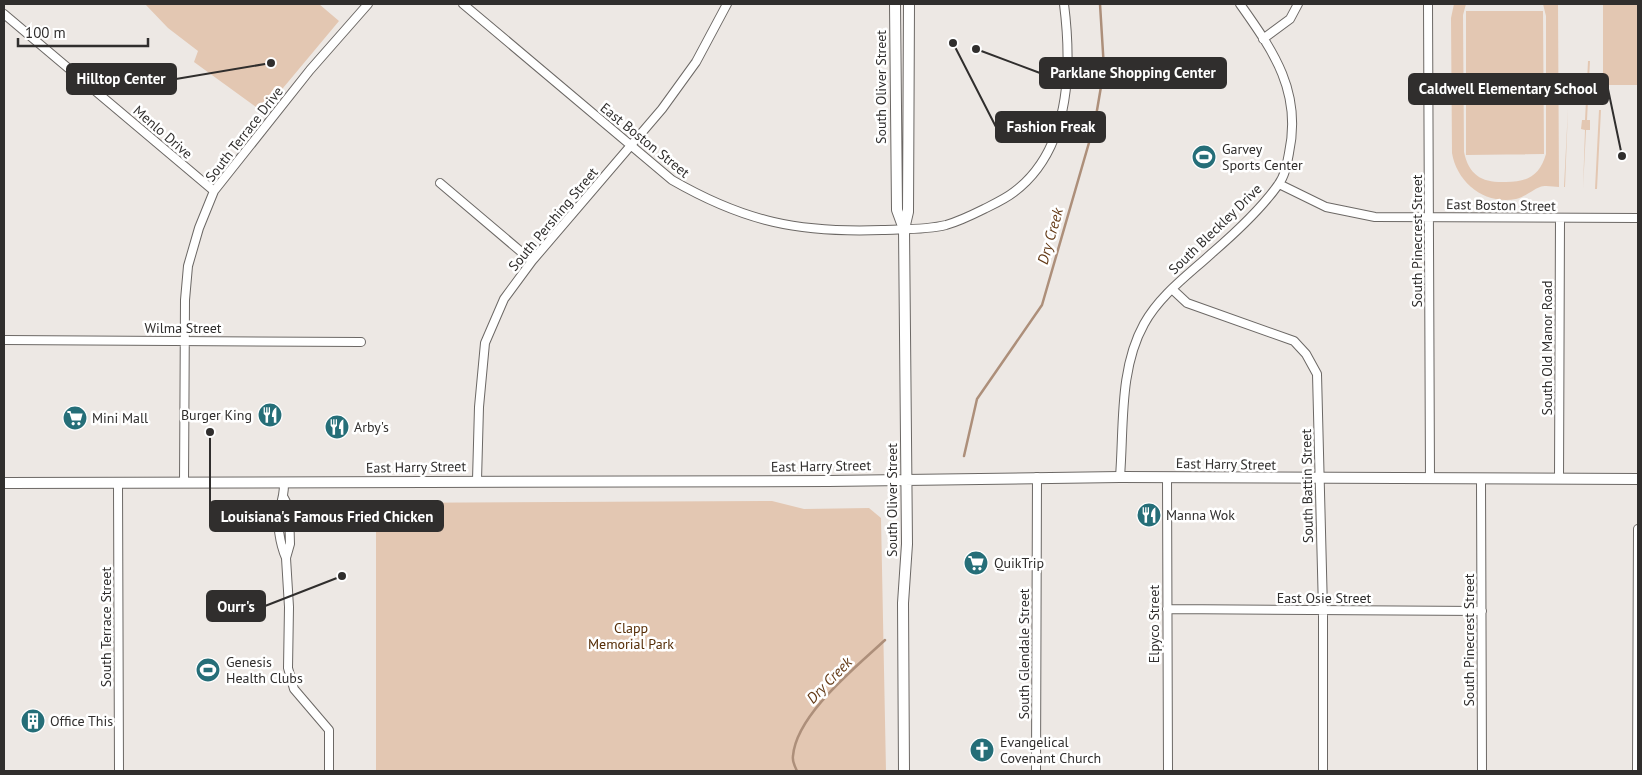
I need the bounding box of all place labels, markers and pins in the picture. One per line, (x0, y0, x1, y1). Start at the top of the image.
callout: Parklane Shopping Center (1040, 58, 1226, 88)
callout: Hilltop Center (67, 64, 176, 94)
callout: Caldwell Elementary School (1409, 74, 1608, 104)
callout: Fashion Freak (996, 112, 1105, 142)
place label: Garvey Sports Center (1222, 140, 1303, 174)
sports icon: Garvey Sports Center (1191, 144, 1217, 170)
restaurant icon: Burger King (257, 402, 283, 428)
supermarket icon: Mini Mall (62, 405, 88, 431)
place label: Burger King (181, 406, 252, 424)
place label: Mini Mall (92, 409, 148, 427)
restaurant icon: Arby's (324, 414, 350, 440)
place label: Arby's (354, 418, 389, 436)
callout: Louisiana's Famous Fried Chicken (210, 501, 443, 531)
restaurant icon: Manna Wok (1136, 502, 1162, 528)
place label: Manna Wok (1166, 506, 1235, 524)
supermarket icon: QuikTrip (963, 550, 989, 576)
place label: QuikTrip (994, 554, 1044, 572)
callout: Ourr's (207, 591, 265, 621)
place label: Genesis Health Clubs (226, 653, 303, 687)
sports icon: Genesis Health Clubs (195, 657, 221, 683)
building icon: Office This (20, 708, 46, 734)
place label: Office This (50, 712, 113, 730)
place label: Evangelical Covenant Church (1000, 733, 1101, 767)
church icon: Evangelical Covenant Church (969, 737, 995, 763)

